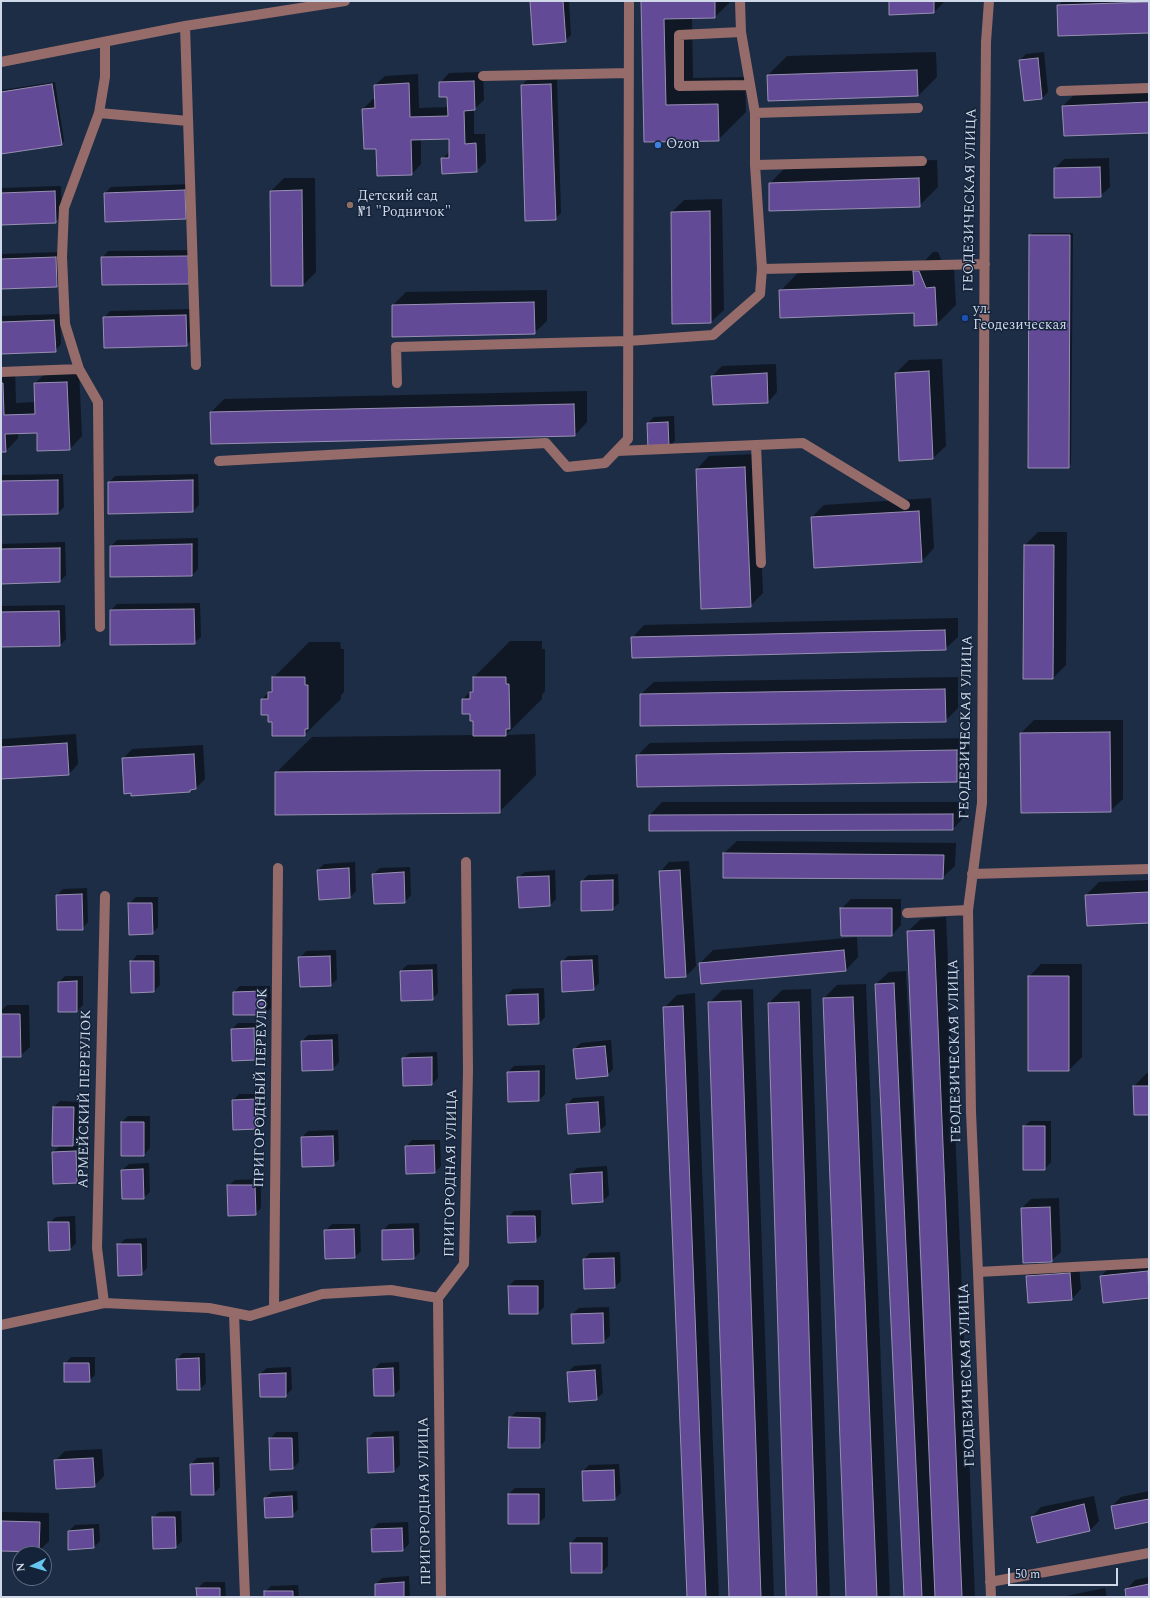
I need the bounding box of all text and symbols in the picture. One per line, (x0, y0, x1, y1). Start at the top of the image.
street label: ГЕОДЕЗИЧЕСКАЯ УЛИЦА (961, 108, 981, 292)
place label: Ozon (666, 137, 700, 153)
marker: Ozon (653, 140, 663, 150)
place label: Детский сад №1 "Родничок" (358, 189, 451, 222)
marker: Детский сад №1 "Родничок" (345, 200, 355, 210)
place label: ул. Геодезическая (973, 302, 1067, 334)
marker: ул. Геодезическая (960, 313, 970, 323)
street label: ГЕОДЕЗИЧЕСКАЯ УЛИЦА (957, 635, 977, 819)
street label: ГЕОДЕЗИЧЕСКАЯ УЛИЦА (946, 959, 966, 1143)
street label: ПРИГОРОДНЫЙ ПЕРЕУЛОК (252, 988, 272, 1188)
street label: АРМЕЙСКИЙ ПЕРЕУЛОК (76, 1009, 96, 1189)
street label: ПРИГОРОДНАЯ УЛИЦА (442, 1089, 462, 1257)
street label: ГЕОДЕЗИЧЕСКАЯ УЛИЦА (956, 1283, 980, 1467)
street label: ПРИГОРОДНАЯ УЛИЦА (416, 1417, 436, 1585)
north arrow (12, 1546, 52, 1586)
scale bar (1010, 1560, 1120, 1586)
text: N (12, 1562, 29, 1572)
text: 50 m (1015, 1565, 1040, 1584)

